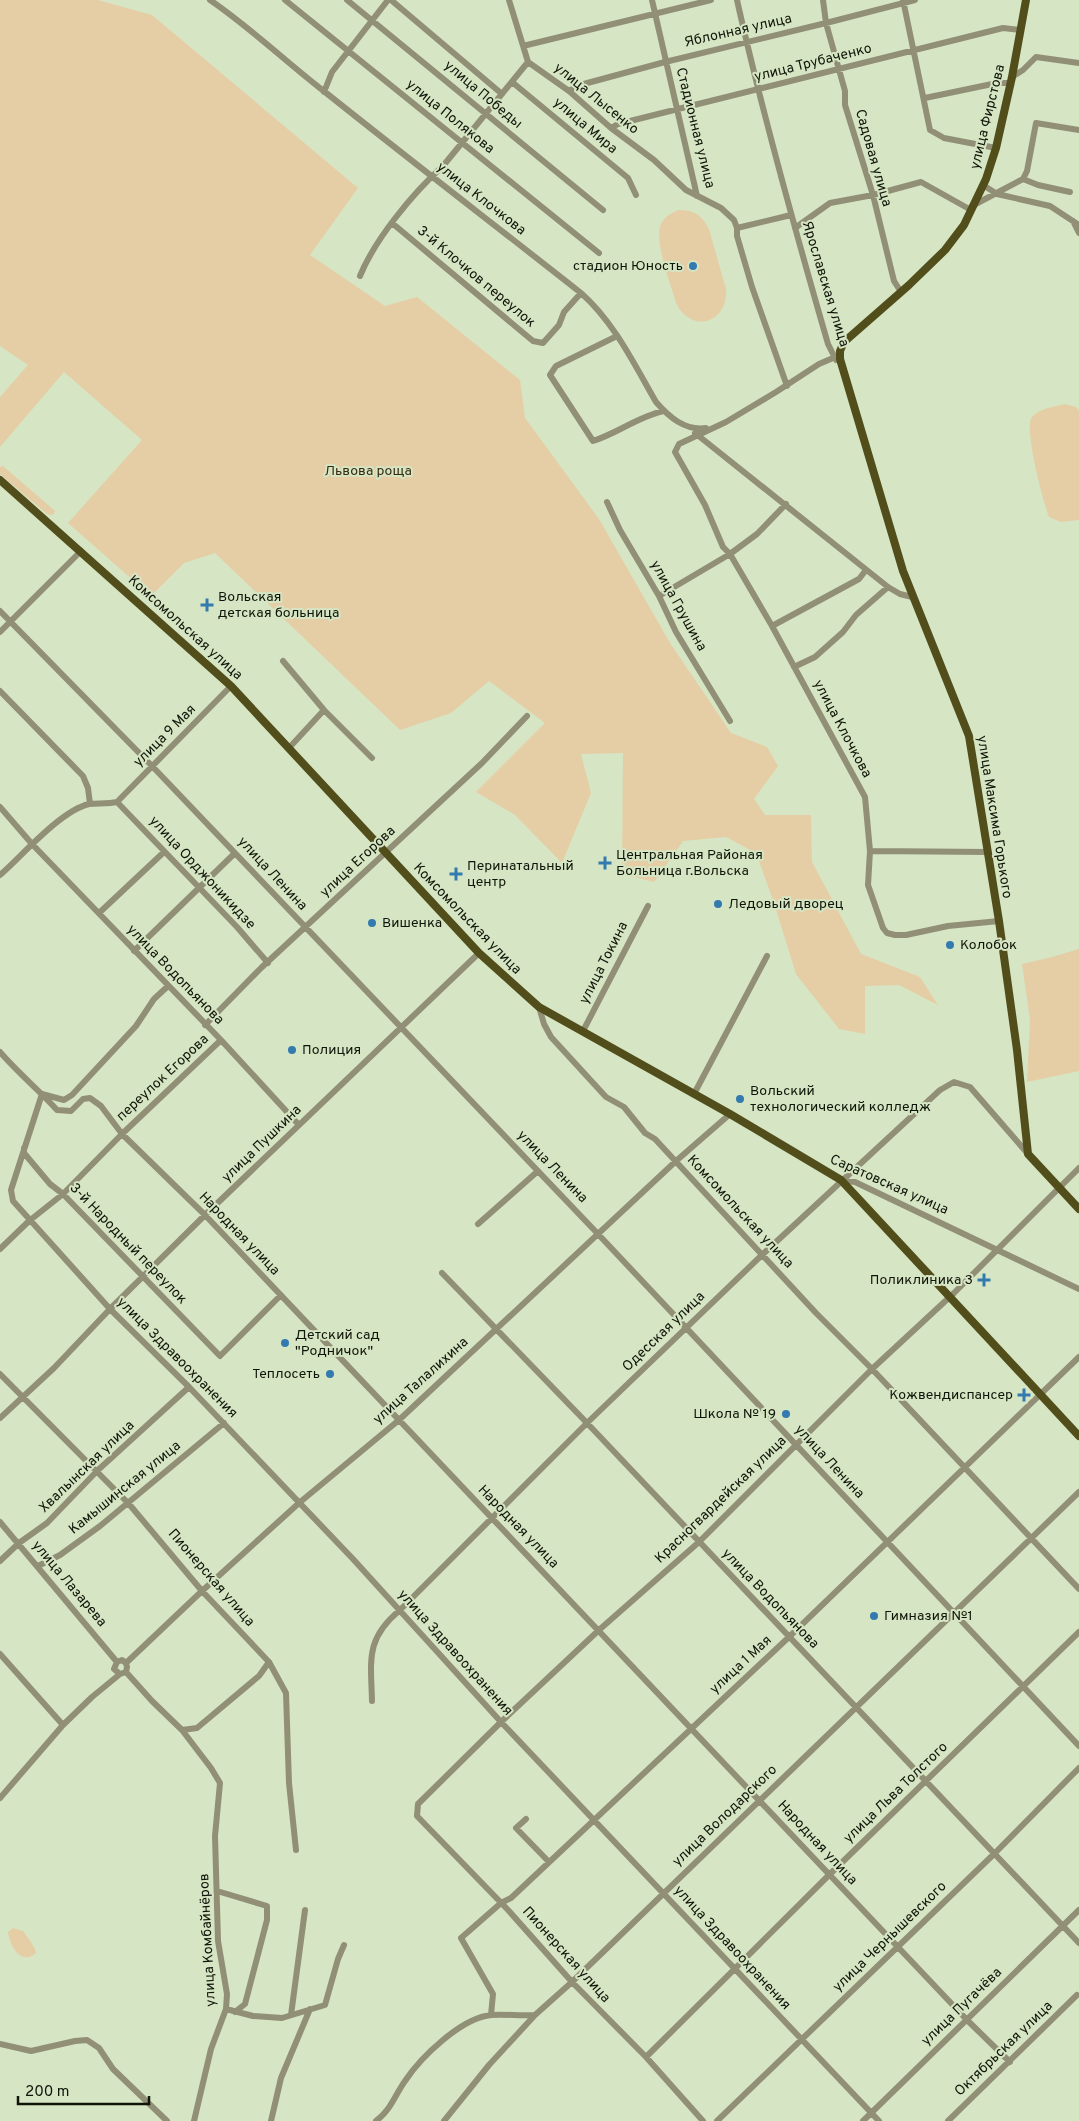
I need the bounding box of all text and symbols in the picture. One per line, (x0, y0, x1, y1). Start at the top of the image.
street label: Яблонная улица (683, 10, 793, 52)
street label: улица Трубаченко (752, 40, 874, 86)
street label: улица Победы (440, 57, 526, 133)
street label: улица Лысенко (550, 60, 642, 138)
street label: улица Фирстова (967, 63, 1009, 171)
street label: Стадионная улица (672, 66, 718, 190)
street label: улица Полякова (402, 76, 498, 158)
street label: улица Мира (549, 94, 621, 158)
street label: Садовая улица (851, 107, 895, 209)
street label: улица Клочкова (433, 159, 529, 239)
street label: Ярославская улица (798, 219, 852, 349)
street label: 3-й Клочков переулок (413, 222, 539, 332)
place label: стадион Юность (573, 258, 683, 275)
marker: стадион Юность (687, 260, 699, 272)
park label: Львова роща (324, 463, 412, 480)
street label: улица Грушина (646, 558, 710, 654)
street label: Комсомольская улица (124, 572, 246, 684)
place label: Вольская детская больница (218, 589, 339, 622)
marker: Вольская детская больница (200, 598, 214, 612)
street label: улица Клочкова (809, 677, 875, 781)
street label: улица 9 Мая (130, 701, 200, 771)
street label: улица Максима Горького (973, 734, 1015, 900)
street label: улица Орджоникидзе (145, 813, 259, 933)
street label: улица Егорова (317, 823, 399, 901)
street label: улица Ленина (234, 834, 310, 914)
place label: Центральная Районая Больница г.Вольска (616, 847, 763, 880)
marker: Центральная Районая Больница г.Вольска (598, 856, 612, 870)
place label: Перинатальный центр (467, 858, 574, 891)
street label: Комсомольская улица (409, 860, 525, 978)
marker: Перинатальный центр (449, 867, 463, 881)
place label: Ледовый дворец (728, 896, 844, 913)
marker: Ледовый дворец (712, 898, 724, 910)
place label: Вишенка (382, 915, 442, 932)
marker: Вишенка (366, 917, 378, 929)
street label: улица Токина (576, 919, 632, 1007)
street label: улица Водопьянова (123, 921, 227, 1029)
place label: Колобок (960, 937, 1017, 954)
marker: Колобок (944, 939, 956, 951)
street label: переулок Егорова (113, 1031, 213, 1125)
place label: Полиция (302, 1042, 361, 1059)
marker: Полиция (286, 1044, 298, 1056)
place label: Вольский технологический колледж (750, 1083, 931, 1116)
marker: Вольский технологический колледж (734, 1093, 746, 1105)
street label: улица Пушкина (219, 1102, 305, 1186)
street label: улица Ленина (513, 1127, 591, 1207)
street label: Саратовская улица (827, 1151, 951, 1219)
street label: Комсомольская улица (683, 1152, 797, 1272)
street label: 3-й Народный переулок (66, 1180, 190, 1308)
street label: Народная улица (195, 1189, 283, 1279)
place label: Поликлиника 3 (870, 1272, 973, 1289)
marker: Поликлиника 3 (977, 1273, 991, 1287)
street label: Одесская улица (619, 1288, 709, 1376)
street label: улица Здравоохранения (113, 1294, 241, 1422)
place label: Детский сад "Родничок" (295, 1327, 380, 1360)
street label: улица Талалихина (370, 1334, 472, 1428)
marker: Детский сад "Родничок" (279, 1337, 291, 1349)
place label: Теплосеть (252, 1366, 320, 1383)
marker: Теплосеть (324, 1368, 336, 1380)
place label: Кожвендиспансер (889, 1387, 1013, 1404)
marker: Кожвендиспансер (1017, 1388, 1031, 1402)
place label: Школа № 19 (693, 1406, 776, 1423)
marker: Школа № 19 (780, 1408, 792, 1420)
street label: Хвалынская улица (36, 1417, 138, 1517)
street label: улица Ленина (791, 1422, 867, 1502)
street label: Красногвардейская улица (652, 1433, 790, 1567)
street label: Камышинская улица (66, 1438, 184, 1538)
street label: Народная улица (474, 1482, 562, 1572)
street label: Пионерская улица (164, 1526, 258, 1630)
street label: улица Лазарева (28, 1537, 110, 1631)
street label: улица Водопьянова (718, 1545, 822, 1653)
street label: улица Здравоохранения (394, 1586, 516, 1720)
place label: Гимназия №1 (884, 1608, 973, 1625)
marker: Гимназия №1 (868, 1610, 880, 1622)
street label: улица 1 Мая (707, 1632, 775, 1698)
street label: улица Льва Толстого (840, 1739, 952, 1847)
street label: улица Володарского (669, 1762, 781, 1870)
street label: Народная улица (774, 1797, 860, 1889)
street label: улица Комбайнёров (196, 1873, 220, 2007)
street label: улица Чернышевского (830, 1878, 951, 1996)
street label: улица Здравоохранения (670, 1882, 794, 2014)
street label: Пионерская улица (518, 1903, 614, 2007)
street label: улица Пугачёва (918, 1964, 1006, 2050)
street label: Октябрьская улица (951, 1998, 1057, 2100)
scale bar (18, 2074, 149, 2106)
text: 200 m (25, 2083, 70, 2102)

